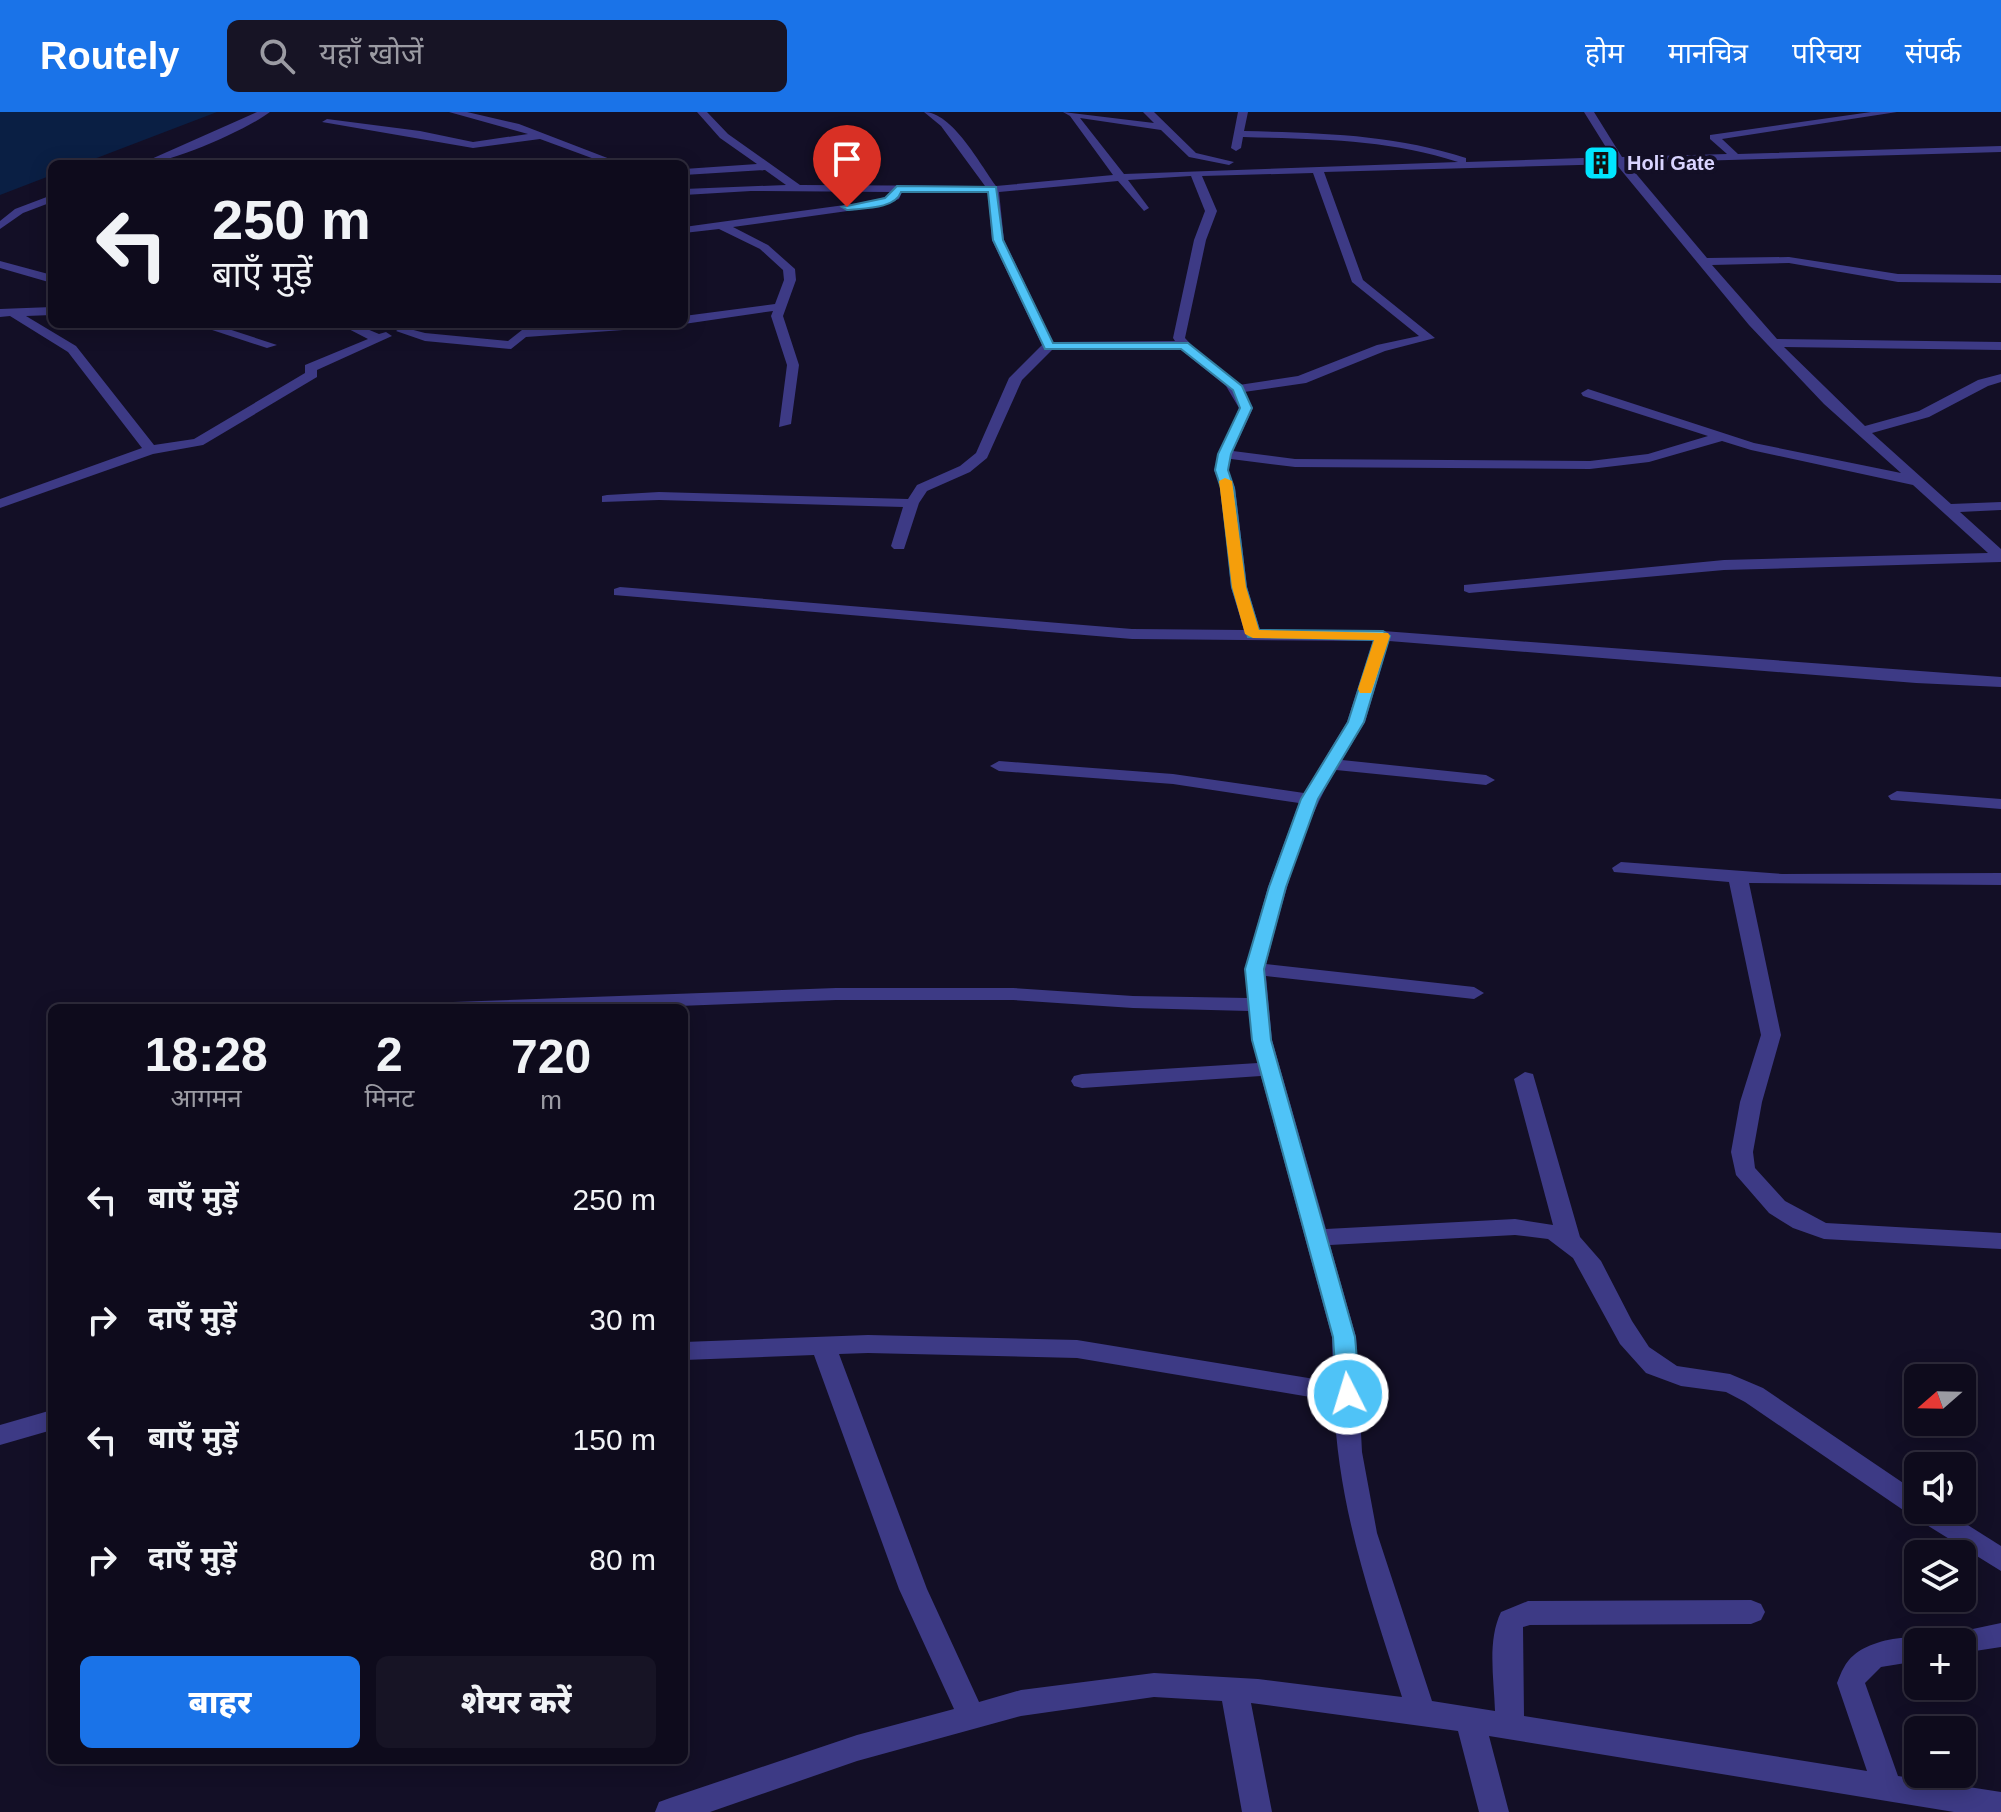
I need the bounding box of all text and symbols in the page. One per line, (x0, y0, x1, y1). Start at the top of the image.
search box (227, 20, 787, 92)
icon: search (255, 34, 299, 78)
text: Routely (40, 35, 179, 77)
text: यहाँ खोजें (319, 37, 423, 70)
text: होम (1585, 38, 1624, 69)
text: मानचित्र (1668, 38, 1748, 69)
text: परिचय (1792, 38, 1861, 69)
text: संपर्क (1905, 38, 1961, 69)
pin (813, 125, 881, 207)
icon: arrive (825, 137, 869, 181)
building icon: Holi Gate (1582, 144, 1620, 182)
place label: Holi Gate (1627, 152, 1715, 174)
text: 250 m (212, 188, 371, 251)
icon: left (80, 192, 184, 296)
text: बाएँ मुड़ें (212, 254, 313, 295)
text: 18:28 (145, 1028, 268, 1081)
text: 2 (376, 1028, 403, 1081)
text: 720 (511, 1030, 591, 1083)
text: आगमन (171, 1083, 242, 1113)
text: मिनट (364, 1083, 414, 1113)
text: m (540, 1085, 562, 1115)
icon: left (80, 1178, 124, 1222)
text: बाएँ मुड़ें (148, 1181, 239, 1214)
text: 250 m (573, 1183, 656, 1216)
icon: right (80, 1298, 124, 1342)
text: दाएँ मुड़ें (148, 1301, 237, 1334)
text: 30 m (589, 1303, 656, 1336)
position arrow (1306, 1352, 1390, 1436)
north arrow (1904, 1364, 1976, 1436)
map controls (1904, 1364, 1976, 1788)
icon: left (80, 1418, 124, 1462)
text: बाएँ मुड़ें (148, 1421, 239, 1454)
text: 150 m (573, 1423, 656, 1456)
button: sound (1904, 1452, 1976, 1524)
icon: right (80, 1538, 124, 1582)
button: layers (1904, 1540, 1976, 1612)
text: दाएँ मुड़ें (148, 1541, 237, 1574)
text: 80 m (589, 1543, 656, 1576)
button: + (1904, 1628, 1976, 1700)
button: बाहर (80, 1656, 360, 1748)
button: शेयर करें (376, 1656, 656, 1748)
button: − (1904, 1716, 1976, 1788)

